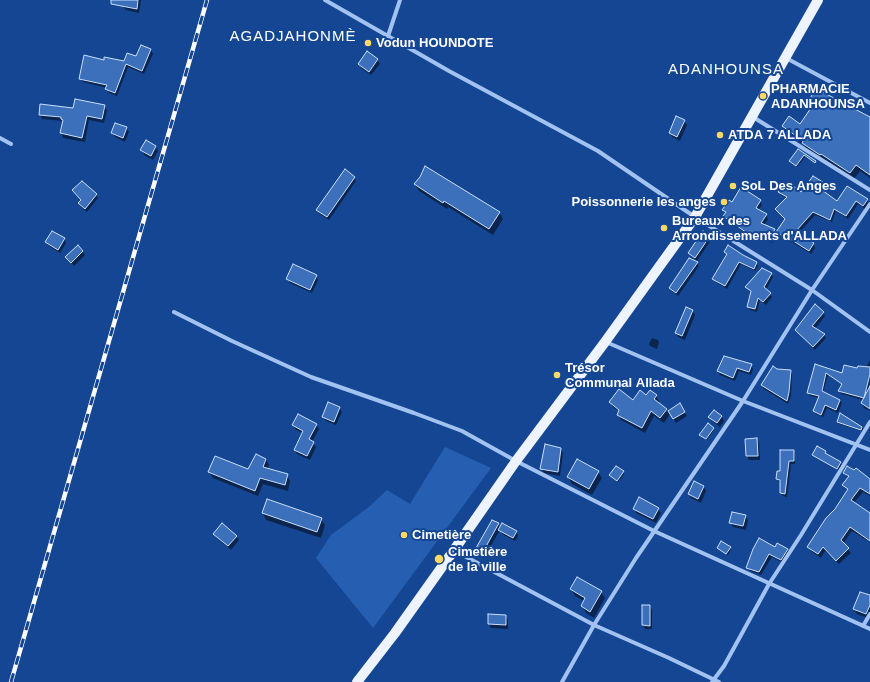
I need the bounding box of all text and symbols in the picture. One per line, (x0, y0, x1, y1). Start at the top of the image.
district label: AGADJAHONMÈ (230, 28, 356, 46)
place label: Vodun HOUNDOTE (376, 35, 493, 51)
marker: Vodun HOUNDOTE (363, 38, 373, 48)
district label: ADANHOUNSA (668, 61, 784, 79)
place label: PHARMACIE ADANHOUNSA (771, 81, 865, 112)
marker: PHARMACIE ADANHOUNSA (758, 91, 768, 101)
place label: ATDA 7 ALLADA (728, 127, 831, 143)
marker: ATDA 7 ALLADA (715, 130, 725, 140)
place label: SoL Des Anges (741, 178, 836, 194)
marker: SoL Des Anges (728, 181, 738, 191)
place label: Poissonnerie les anges (571, 194, 716, 210)
marker: Poissonnerie les anges (719, 197, 729, 207)
place label: Bureaux des Arrondissements d'ALLADA (672, 213, 847, 244)
marker: Bureaux des Arrondissements d'ALLADA (659, 223, 669, 233)
place label: Trésor Communal Allada (565, 360, 675, 391)
marker: Trésor Communal Allada (552, 370, 562, 380)
place label: Cimetière (412, 527, 471, 543)
marker: Cimetière (399, 530, 409, 540)
place label: Cimetière de la ville (448, 544, 507, 575)
marker: Cimetière de la ville (433, 553, 445, 565)

